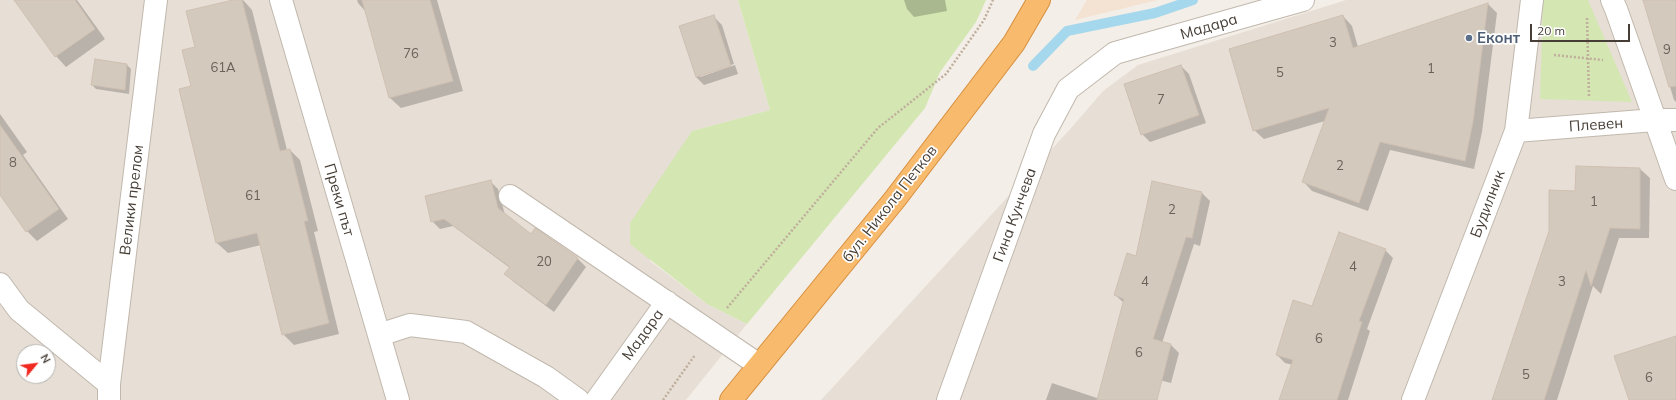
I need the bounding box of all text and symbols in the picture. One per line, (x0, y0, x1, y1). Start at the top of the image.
street label: Мадара (1178, 10, 1240, 44)
scale bar (1532, 16, 1632, 42)
text: 20 m (1537, 23, 1565, 38)
place label: Еконт (1477, 29, 1520, 47)
marker: Еконт (1464, 33, 1474, 43)
house number: 3 (1329, 35, 1337, 51)
house number: 9 (1663, 42, 1671, 58)
house number: 76 (403, 46, 419, 62)
house number: 61А (210, 60, 236, 76)
house number: 1 (1427, 61, 1435, 77)
house number: 5 (1276, 65, 1284, 81)
house number: 7 (1157, 92, 1165, 108)
street label: Плевен (1568, 114, 1624, 136)
street label: бул. Никола Петков (839, 142, 941, 266)
street label: Велики прелом (116, 144, 148, 256)
house number: 8 (9, 155, 17, 171)
house number: 2 (1336, 158, 1344, 174)
street label: Преки път (320, 162, 358, 238)
street label: Гина Кунчева (990, 165, 1040, 265)
street label: Будилник (1467, 168, 1509, 240)
house number: 61 (245, 188, 261, 204)
house number: 1 (1590, 194, 1598, 210)
house number: 2 (1168, 202, 1176, 218)
house number: 20 (536, 254, 552, 270)
house number: 4 (1349, 259, 1357, 275)
house number: 4 (1141, 274, 1149, 290)
house number: 3 (1558, 274, 1566, 290)
street label: Мадара (618, 306, 668, 364)
house number: 6 (1315, 331, 1323, 347)
north arrow (16, 344, 56, 384)
house number: 6 (1135, 345, 1143, 361)
text: N (37, 352, 54, 366)
house number: 5 (1522, 367, 1530, 383)
house number: 6 (1645, 370, 1653, 386)

